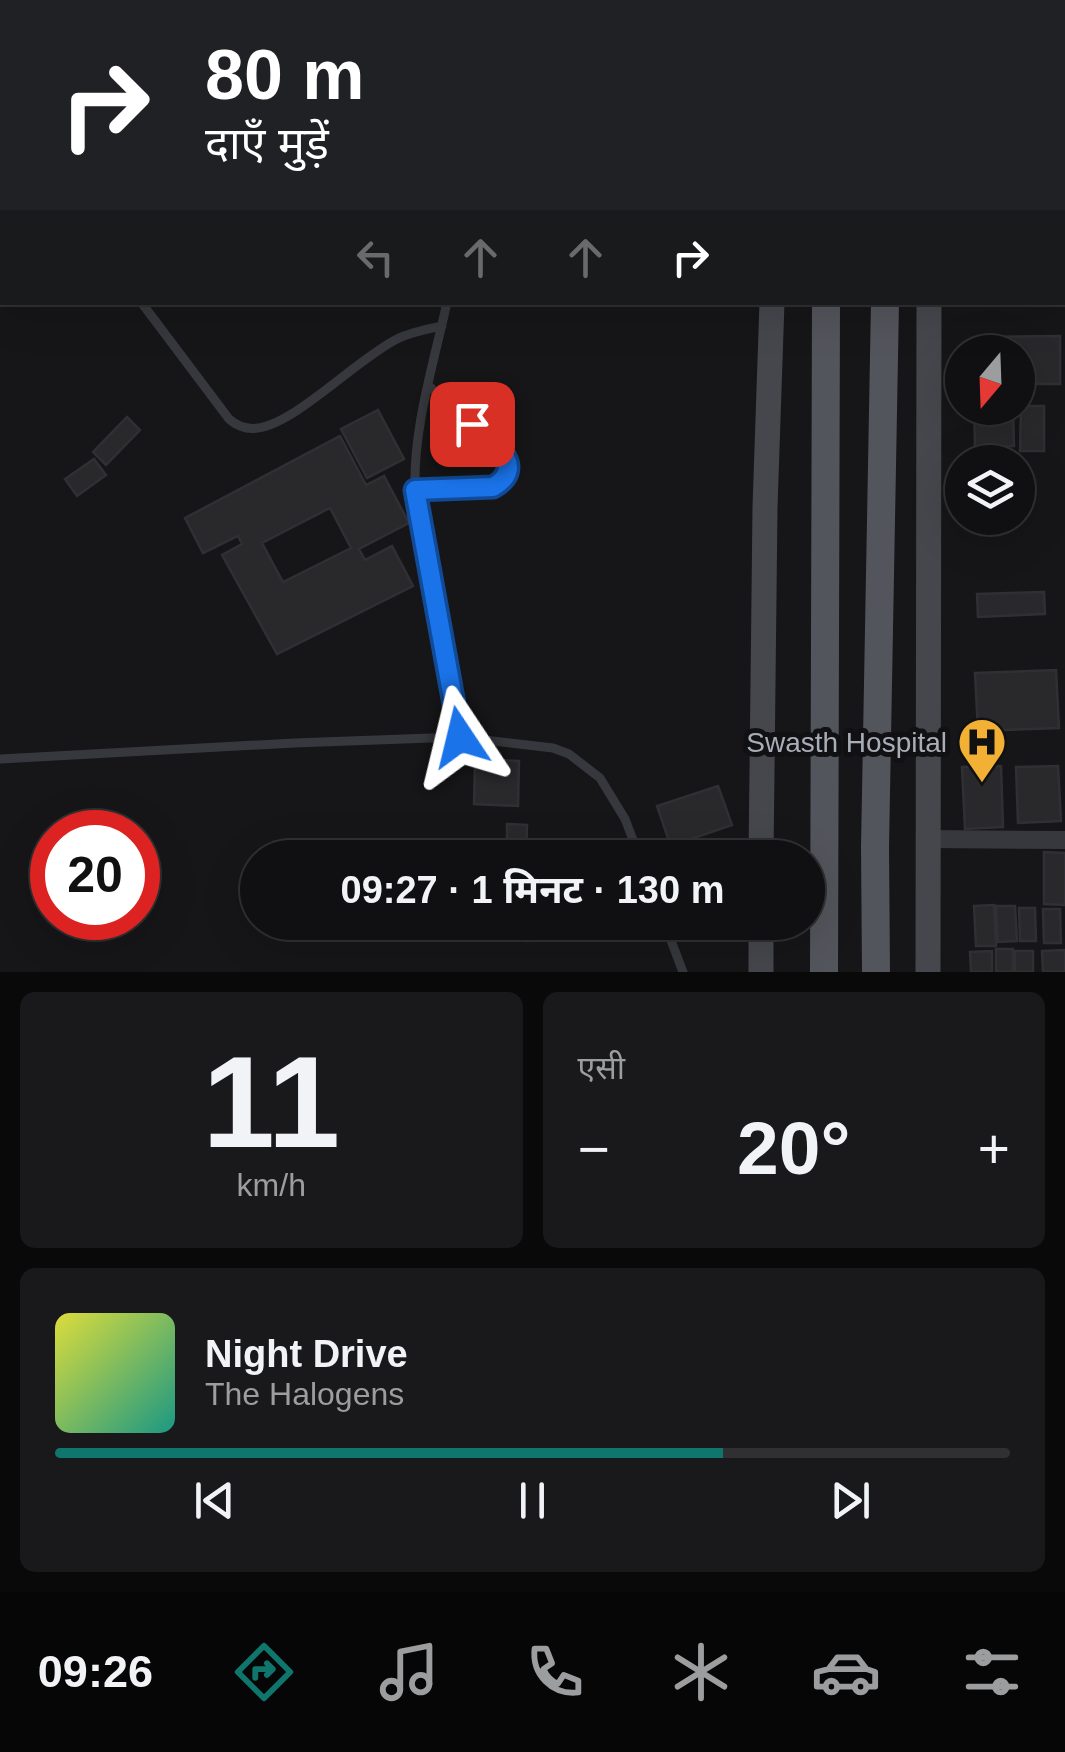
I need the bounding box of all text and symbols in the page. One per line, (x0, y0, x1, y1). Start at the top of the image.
text: 80 m (205, 36, 365, 114)
icon: right (40, 40, 170, 170)
text: दाएँ मुड़ें (205, 118, 329, 169)
icon: left (348, 230, 403, 285)
icon: ahead (453, 230, 508, 285)
icon: ahead (558, 230, 613, 285)
icon: right (663, 230, 718, 285)
north arrow (945, 335, 1035, 425)
map controls (945, 335, 1035, 535)
pin (430, 382, 515, 467)
icon: arrive (445, 397, 500, 452)
button: layers (945, 445, 1035, 535)
position arrow (408, 685, 512, 789)
hospital icon: Swasth Hospital (956, 716, 1008, 784)
place label: Swasth Hospital (746, 727, 947, 758)
speed limit sign: 20 (30, 810, 160, 940)
text: 09:27 · 1 मिनट · 130 m (341, 869, 724, 911)
text: 11 (203, 1029, 340, 1175)
text: एसी (578, 1050, 625, 1086)
text: 20° (737, 1106, 850, 1190)
text: − (578, 1118, 610, 1180)
text: + (978, 1118, 1010, 1180)
text: km/h (237, 1167, 306, 1203)
text: Night Drive (205, 1333, 408, 1375)
text: The Halogens (205, 1376, 404, 1412)
icon: previous (187, 1473, 242, 1528)
icon: pause (505, 1473, 560, 1528)
icon: next (823, 1473, 878, 1528)
icon: directions (229, 1637, 299, 1707)
icon: music (374, 1637, 444, 1707)
icon: phone (520, 1637, 590, 1707)
icon: climate (666, 1637, 736, 1707)
icon: car (811, 1637, 881, 1707)
icon: filters (957, 1637, 1027, 1707)
text: 09:26 (38, 1646, 153, 1697)

